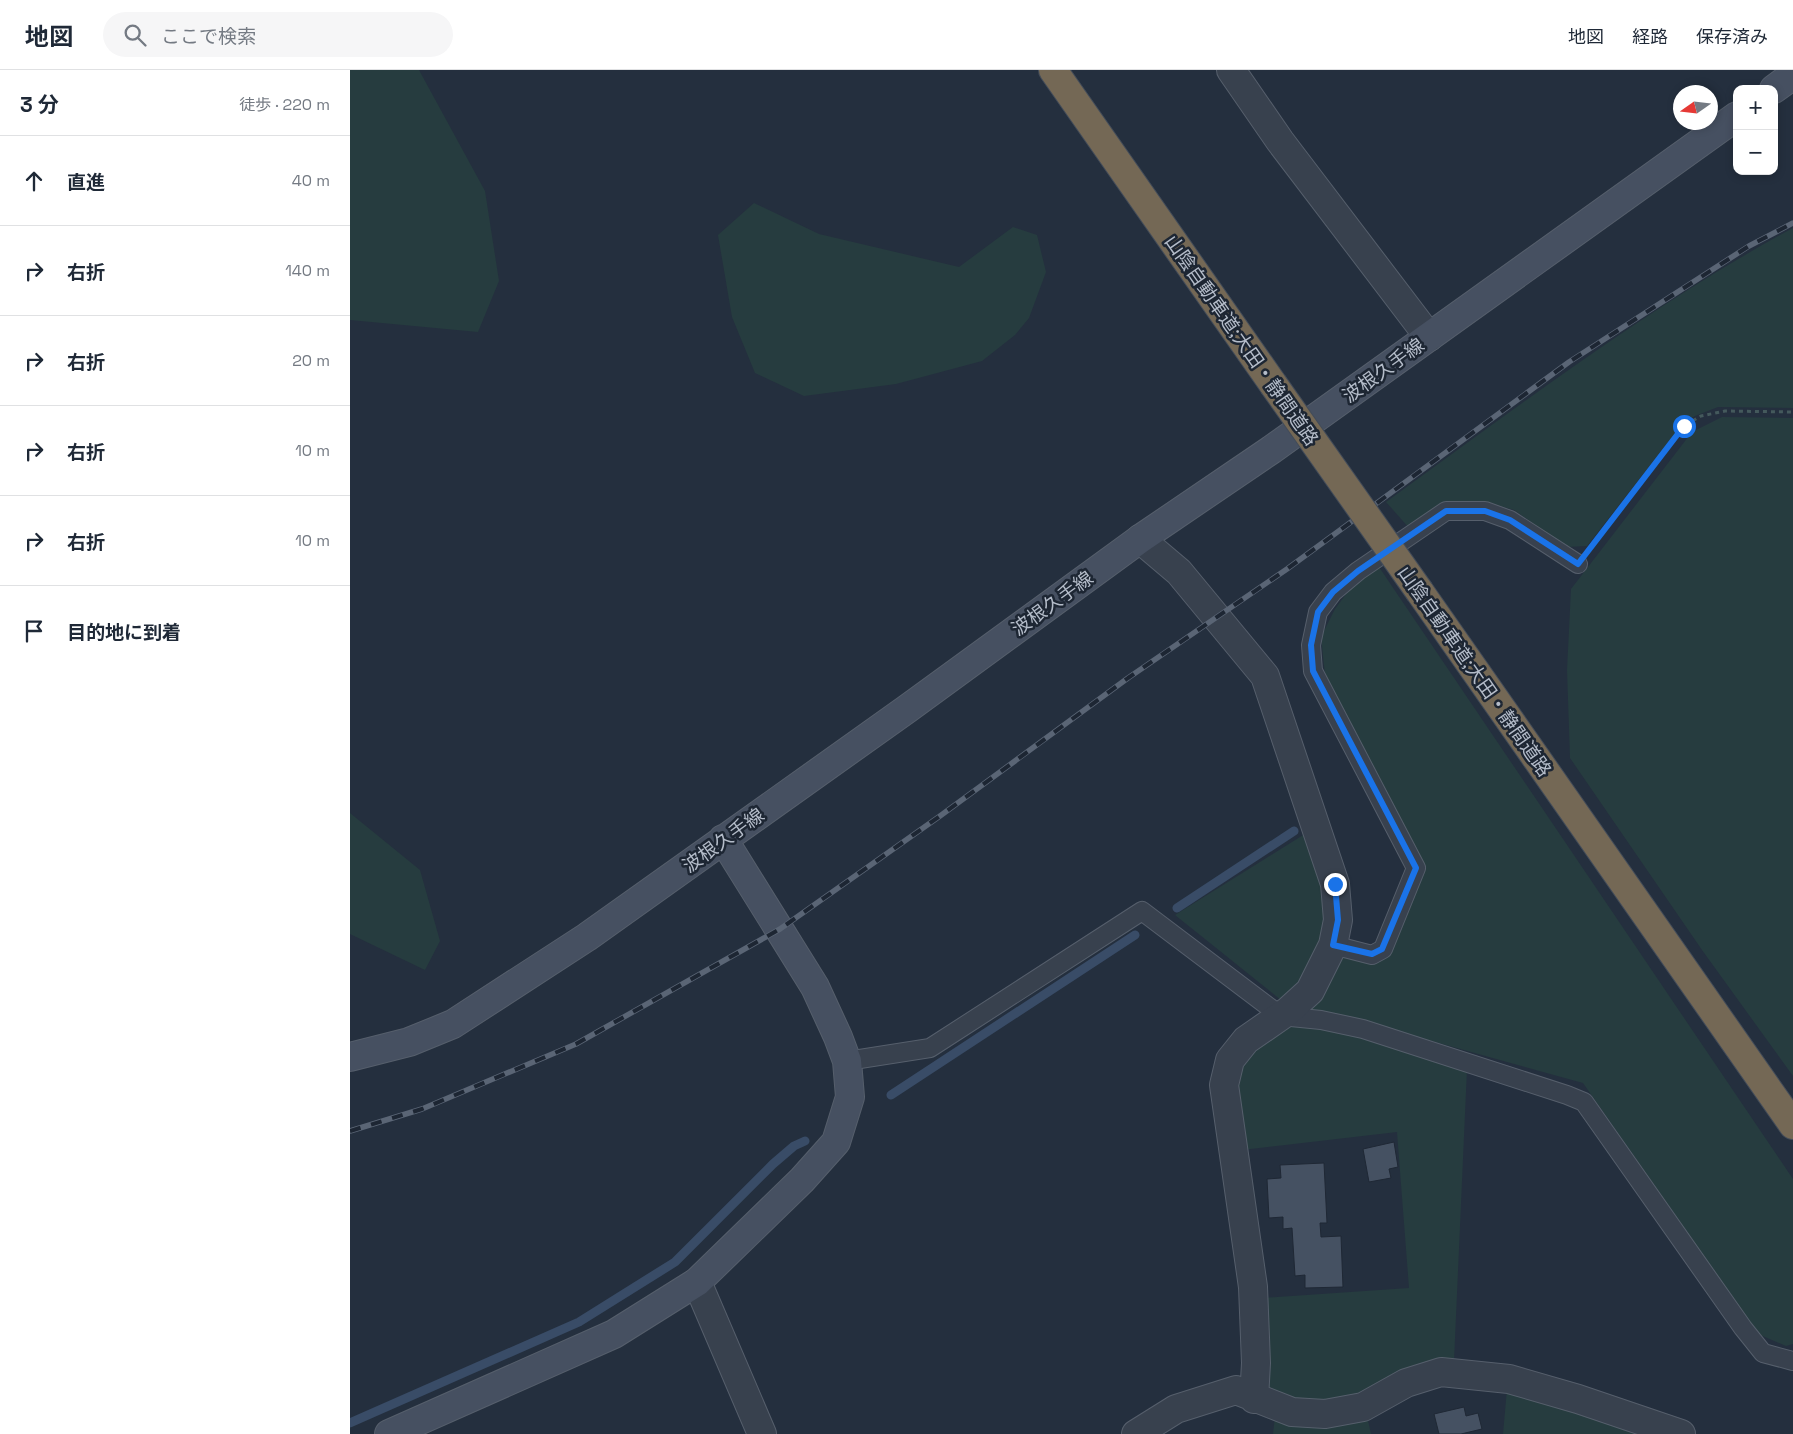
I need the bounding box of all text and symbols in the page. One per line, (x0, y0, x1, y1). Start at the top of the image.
search box (103, 12, 453, 57)
text: 地図 (25, 21, 73, 52)
icon: search (121, 21, 149, 49)
text: ここで検索 (161, 24, 256, 49)
text: 地図 (1568, 25, 1604, 48)
text: 経路 (1632, 25, 1668, 48)
text: 保存済み (1696, 25, 1768, 48)
north arrow (1673, 85, 1718, 130)
map controls (1733, 85, 1778, 175)
button: + (1733, 85, 1778, 130)
text: 3 分 (20, 91, 59, 118)
text: 徒歩 · 220 m (239, 94, 330, 115)
button: − (1733, 130, 1778, 175)
icon: ahead (20, 167, 48, 195)
text: 直進 (67, 170, 105, 195)
text: 40 m (292, 170, 330, 191)
street label: 山陰自動車道;大田・静間道路 (1159, 230, 1324, 451)
icon: right (20, 257, 48, 285)
text: 右折 (67, 260, 105, 285)
text: 140 m (285, 260, 330, 281)
street label: 波根久手線 (1338, 332, 1429, 408)
icon: right (20, 347, 48, 375)
text: 右折 (67, 350, 105, 375)
text: 20 m (292, 350, 330, 371)
route start (1673, 415, 1696, 438)
icon: right (20, 437, 48, 465)
text: 右折 (67, 440, 105, 465)
text: 10 m (295, 440, 330, 461)
icon: right (20, 527, 48, 555)
text: 右折 (67, 530, 105, 555)
text: 10 m (295, 530, 330, 551)
street label: 山陰自動車道;大田・静間道路 (1392, 561, 1557, 782)
street label: 波根久手線 (1007, 565, 1098, 641)
icon: arrive (20, 617, 48, 645)
text: 目的地に到着 (67, 620, 181, 645)
street label: 波根久手線 (678, 802, 769, 878)
route end (1324, 873, 1347, 896)

